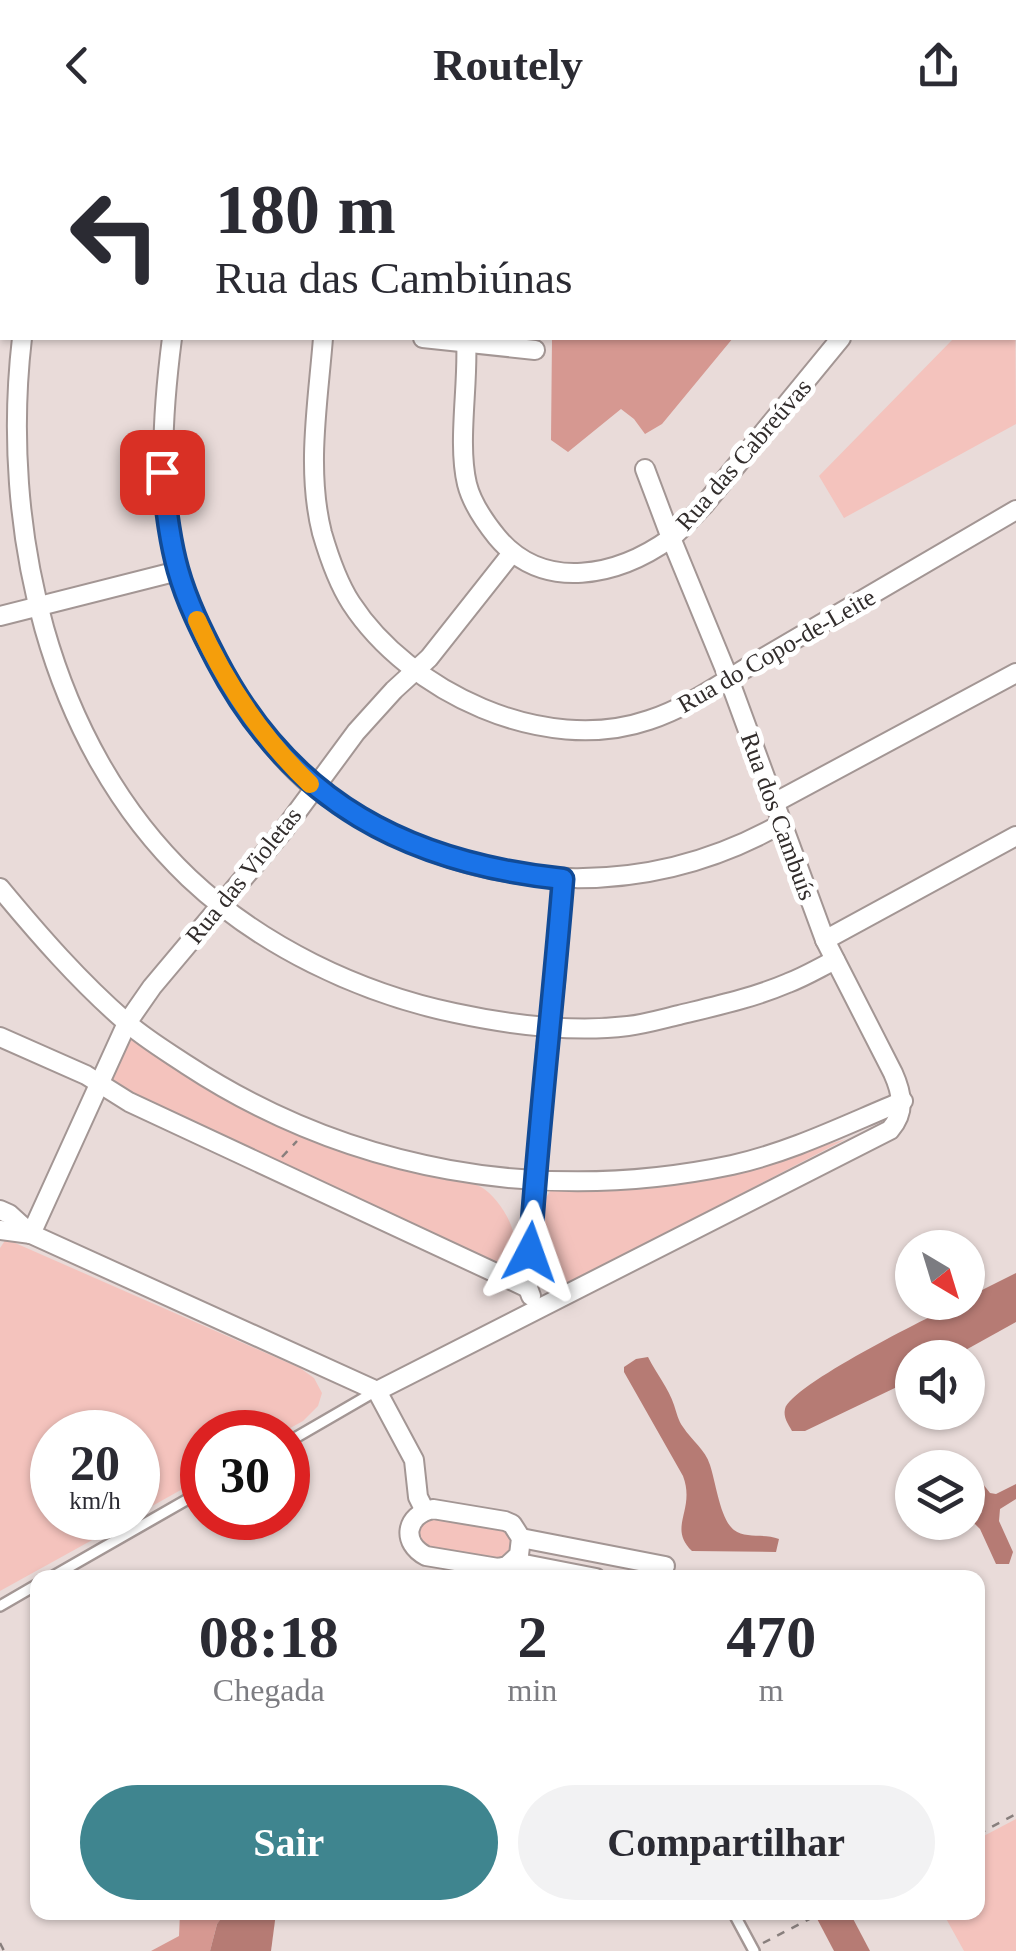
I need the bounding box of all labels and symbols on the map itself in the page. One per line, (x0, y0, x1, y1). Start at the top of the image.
street label: Rua das Cabreúvas (670, 373, 816, 535)
pin (120, 430, 205, 515)
street label: Rua do Copo-de-Leite (673, 583, 880, 718)
street label: Rua dos Cambuís (736, 729, 821, 904)
street label: Rua das Violetas (180, 802, 307, 949)
position arrow (478, 1200, 582, 1304)
north arrow (895, 1230, 985, 1320)
speed limit sign: 30 (180, 1410, 310, 1540)

